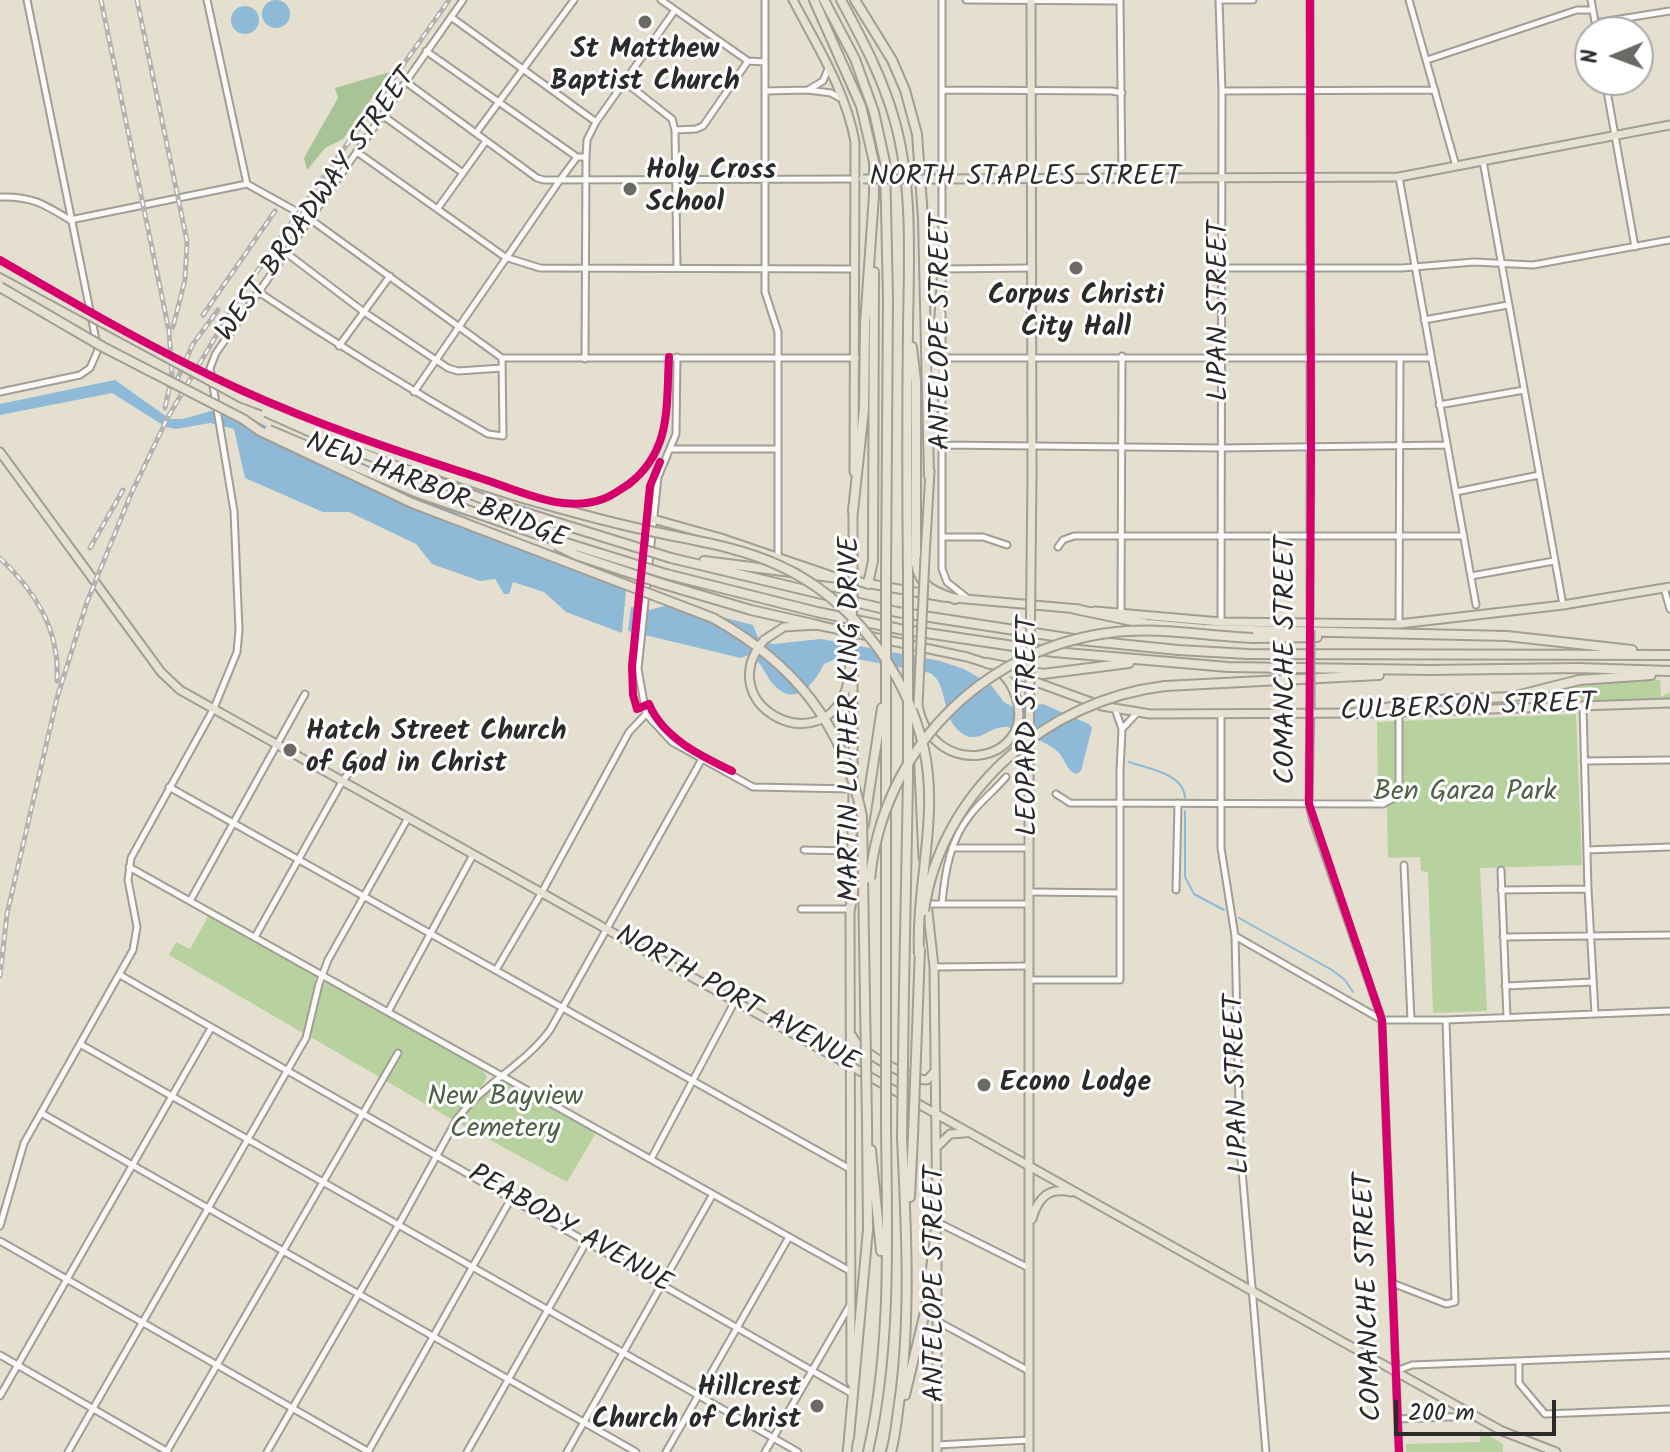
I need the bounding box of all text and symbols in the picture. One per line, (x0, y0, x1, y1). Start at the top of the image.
marker: St Matthew Baptist Church (636, 13, 654, 31)
north arrow (1574, 16, 1654, 96)
place label: St Matthew Baptist Church (550, 35, 740, 101)
text: N (1574, 49, 1609, 64)
street label: WEST BROADWAY STREET (211, 63, 425, 349)
place label: Holy Cross School (646, 156, 776, 222)
street label: NORTH STAPLES STREET (869, 162, 1181, 196)
marker: Holy Cross School (621, 180, 639, 198)
street label: ANTELOPE STREET (926, 214, 960, 450)
street label: LIPAN STREET (1204, 221, 1238, 401)
marker: Corpus Christi City Hall (1067, 259, 1085, 277)
place label: Corpus Christi City Hall (988, 281, 1164, 347)
street label: NEW HARBOR BRIDGE (300, 428, 572, 558)
street label: COMANCHE STREET (1271, 535, 1305, 785)
street label: MARTIN LUTHER KING DRIVE (835, 536, 869, 902)
street label: LEOPARD STREET (1013, 616, 1047, 836)
street label: CULBERSON STREET (1340, 689, 1596, 731)
place label: Hatch Street Church of God in Christ (306, 717, 567, 783)
marker: Hatch Street Church of God in Christ (281, 741, 299, 759)
park label: Ben Garza Park (1373, 777, 1557, 811)
street label: NORTH PORT AVENUE (609, 920, 863, 1082)
street label: LIPAN STREET (1220, 993, 1260, 1175)
place label: Econo Lodge (1000, 1068, 1151, 1102)
marker: Econo Lodge (975, 1076, 993, 1094)
park label: New Bayview Cemetery (427, 1082, 583, 1148)
street label: PEABODY AVENUE (461, 1159, 677, 1303)
street label: ANTELOPE STREET (920, 1166, 954, 1402)
street label: COMANCHE STREET (1350, 1172, 1392, 1422)
place label: Hillcrest Church of Christ (592, 1373, 801, 1439)
scale bar (1398, 1384, 1560, 1434)
text: 200 m (1408, 1394, 1475, 1433)
marker: Hillcrest Church of Christ (808, 1397, 826, 1415)

